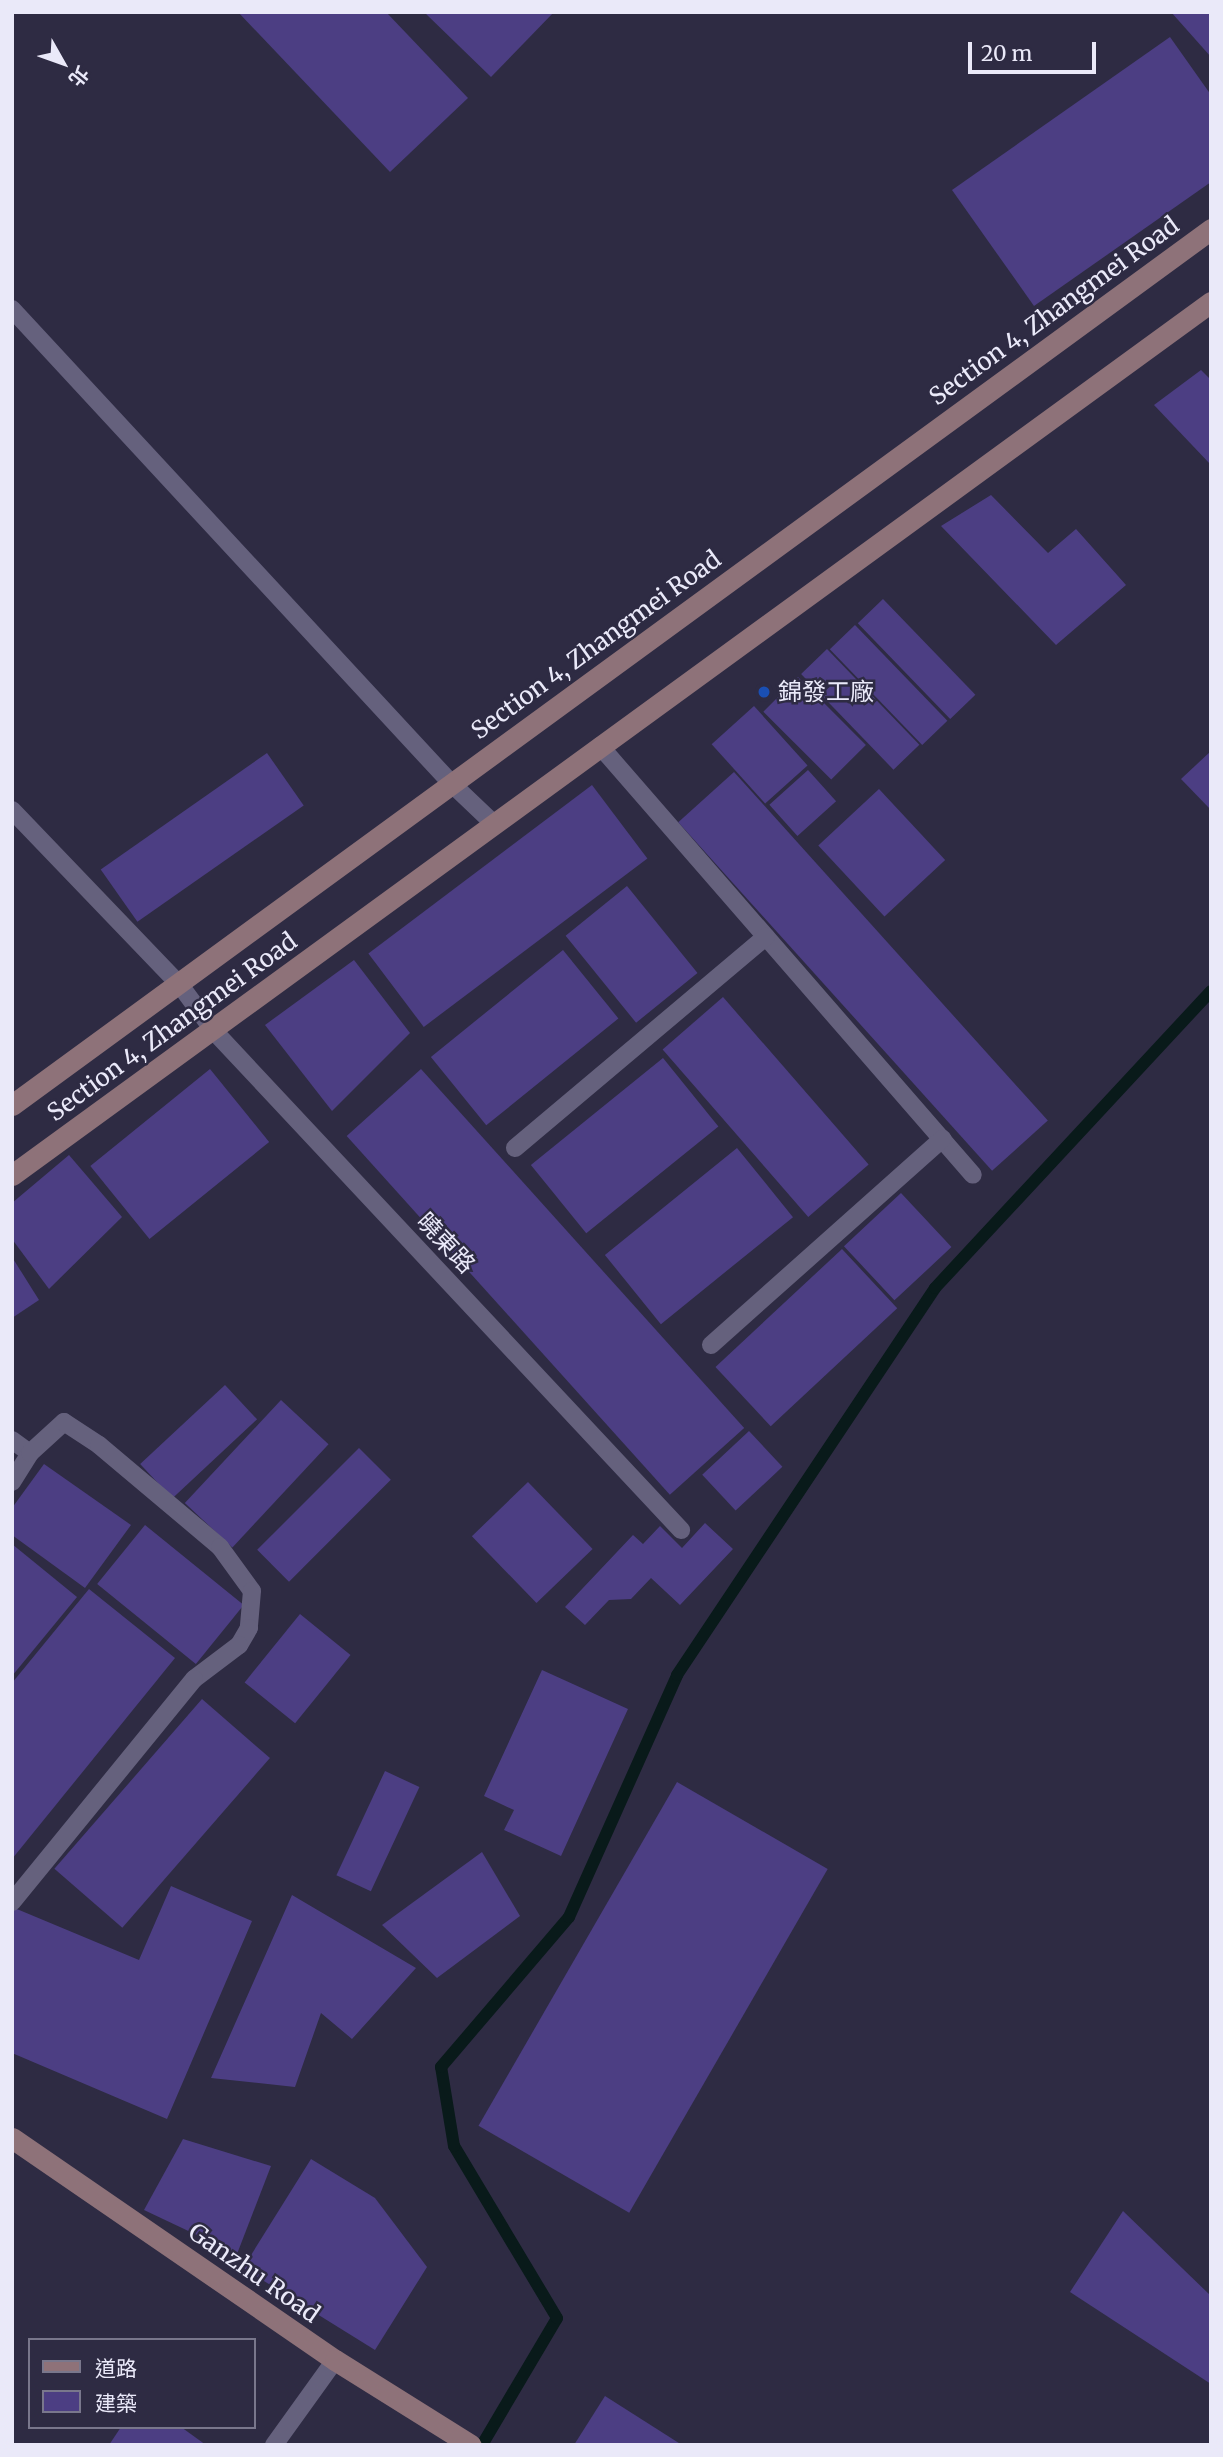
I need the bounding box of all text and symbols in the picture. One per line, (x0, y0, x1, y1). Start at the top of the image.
north arrow (28, 28, 98, 98)
scale bar (971, 28, 1099, 72)
text: 20 m (981, 40, 1032, 67)
text: 北 (64, 61, 94, 91)
street label: Section 4, Zhangmei Road (924, 211, 1184, 411)
street label: Section 4, Zhangmei Road (466, 545, 726, 745)
place label: 錦發工廠 (778, 678, 874, 706)
marker: 錦發工廠 (756, 684, 772, 700)
street label: Section 4, Zhangmei Road (42, 927, 302, 1127)
street label: 曉東路 (411, 1207, 481, 1279)
street label: Ganzhu Road (183, 2217, 325, 2329)
legend (28, 2338, 256, 2429)
text: 道路 (95, 2355, 137, 2382)
text: 建築 (95, 2390, 137, 2417)

